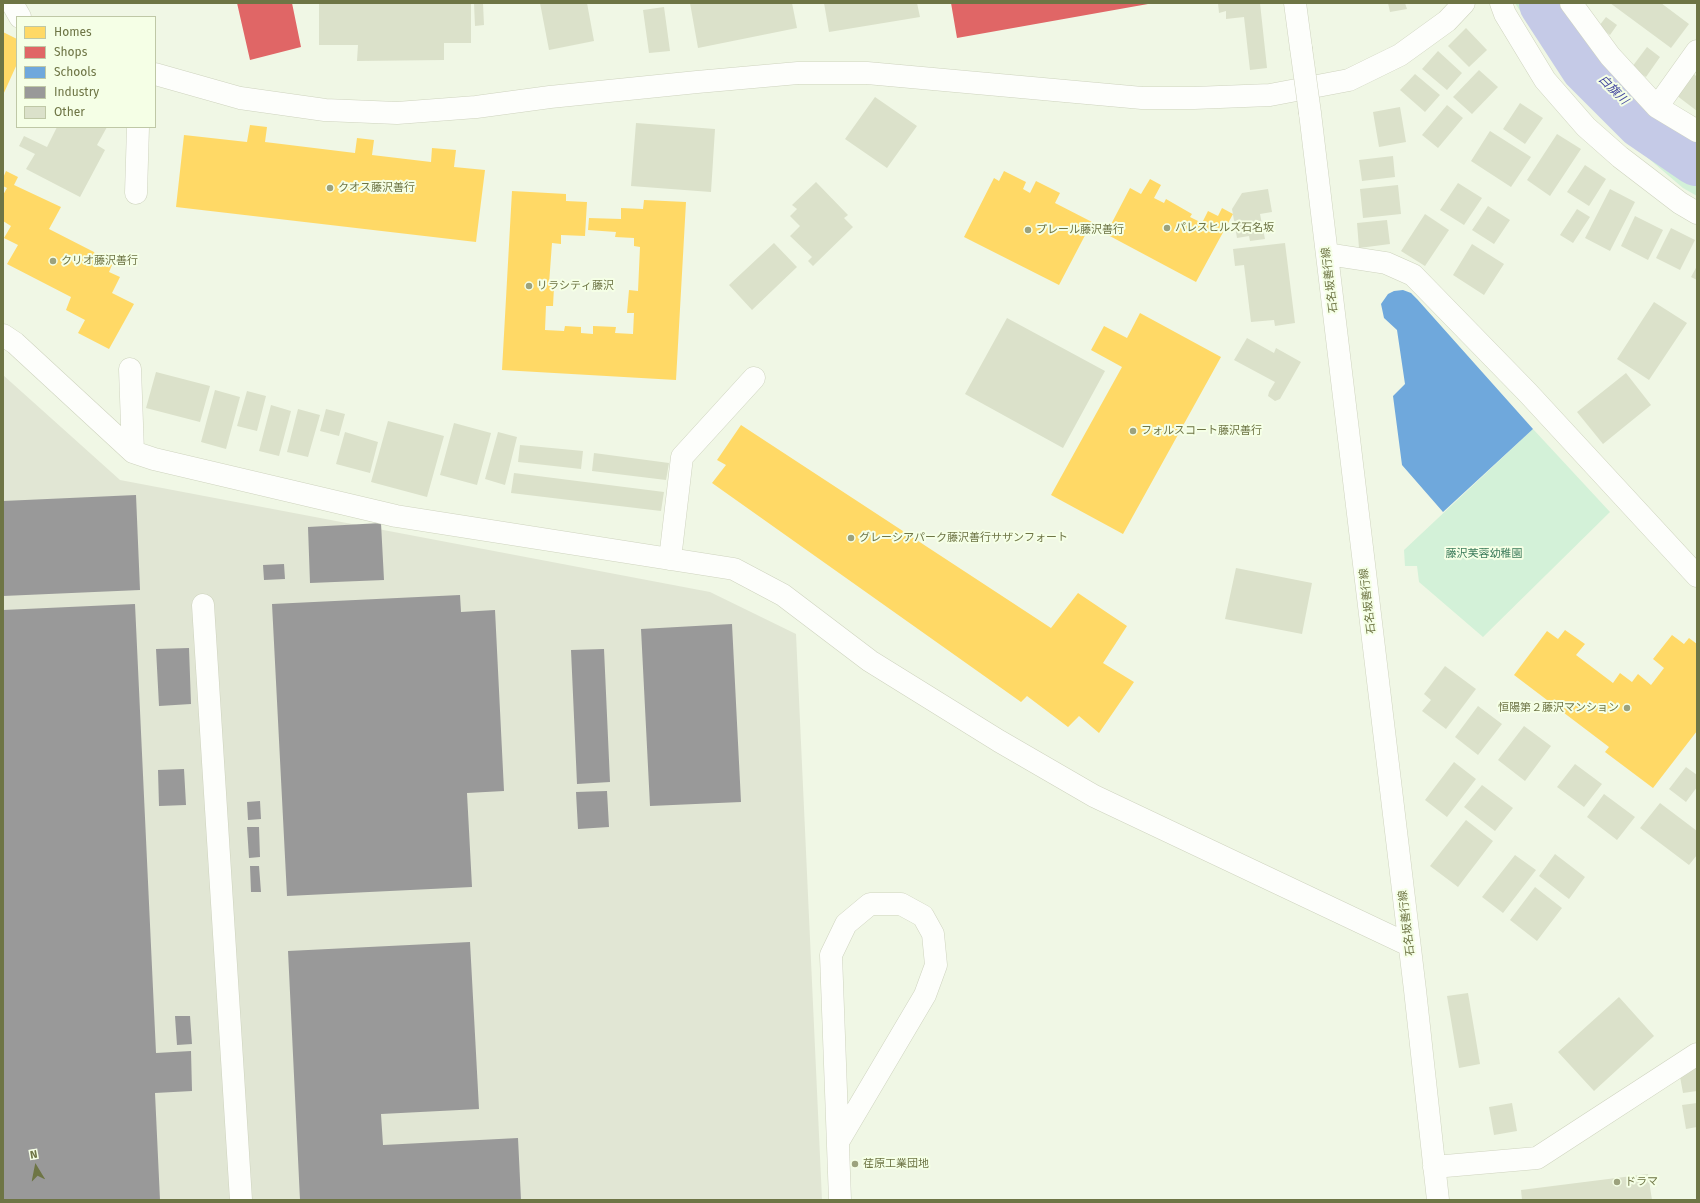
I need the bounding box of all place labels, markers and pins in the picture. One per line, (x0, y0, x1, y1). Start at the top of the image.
place label: クオス藤沢善行 (338, 181, 415, 195)
marker: クオス藤沢善行 (325, 183, 335, 193)
place label: パレスヒルズ石名坂 (1175, 221, 1274, 235)
place label: プレール藤沢善行 (1036, 223, 1124, 237)
marker: パレスヒルズ石名坂 (1162, 223, 1172, 233)
marker: プレール藤沢善行 (1023, 225, 1033, 235)
place label: クリオ藤沢善行 (61, 254, 138, 268)
marker: クリオ藤沢善行 (48, 256, 58, 266)
place label: リラシティ藤沢 (537, 279, 614, 293)
marker: リラシティ藤沢 (524, 281, 534, 291)
place label: フォルスコート藤沢善行 (1141, 424, 1262, 438)
marker: フォルスコート藤沢善行 (1128, 426, 1138, 436)
place label: グレーシアパーク藤沢善行サザンフォート (859, 531, 1068, 545)
marker: グレーシアパーク藤沢善行サザンフォート (846, 533, 856, 543)
place label: 恒陽第２藤沢マンション (1498, 701, 1619, 715)
marker: 恒陽第２藤沢マンション (1622, 703, 1632, 713)
place label: 荏原工業団地 (863, 1157, 929, 1171)
marker: 荏原工業団地 (850, 1159, 860, 1169)
place label: ドラマ (1625, 1175, 1658, 1189)
marker: ドラマ (1612, 1177, 1622, 1187)

